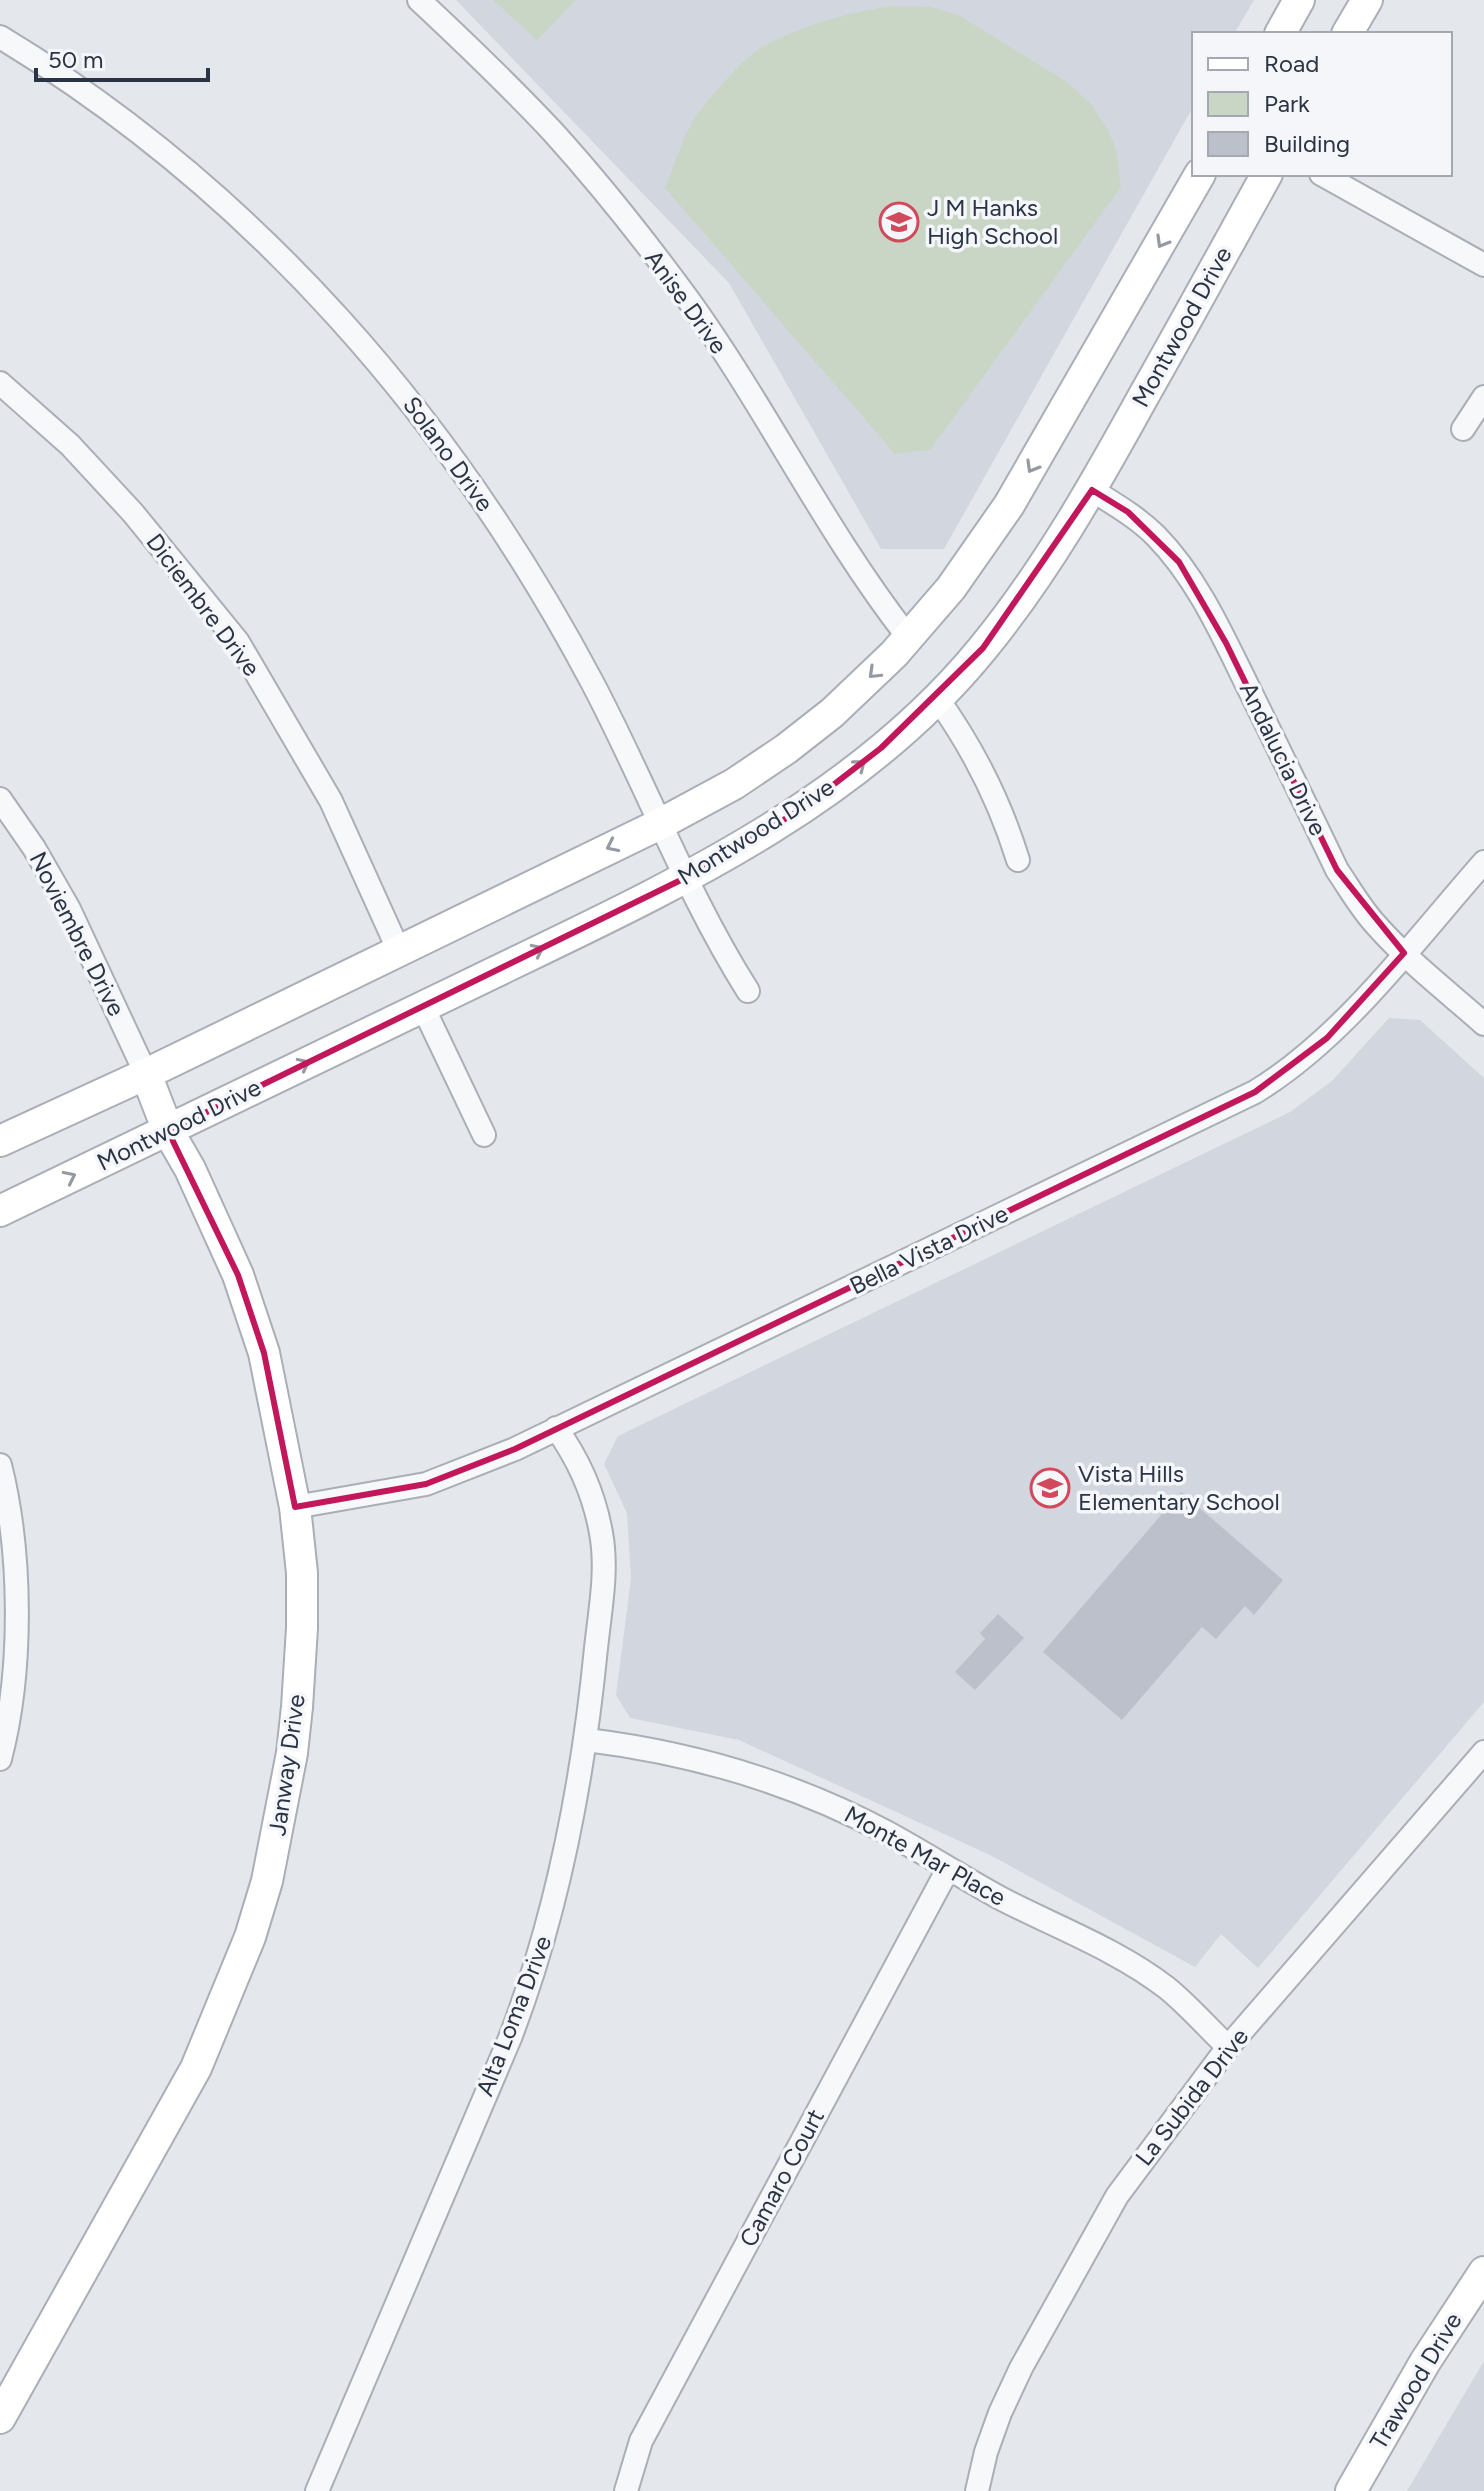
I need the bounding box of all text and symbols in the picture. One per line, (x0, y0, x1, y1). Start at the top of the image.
scale bar (36, 32, 208, 82)
legend (1192, 32, 1452, 176)
text: 50 m (48, 45, 104, 74)
text: Road (1264, 49, 1319, 78)
text: Park (1264, 89, 1310, 118)
text: Building (1264, 129, 1350, 158)
place label: J M Hanks High School (927, 193, 1058, 250)
school or university icon: J M Hanks High School (878, 201, 920, 243)
one-way arrow (1156, 233, 1172, 248)
street label: Montwood Drive (1126, 242, 1238, 412)
street label: Anise Drive (639, 244, 734, 359)
street label: Solano Drive (397, 391, 500, 517)
one-way arrow (1026, 458, 1042, 473)
street label: Diciembre Drive (140, 528, 266, 682)
one-way arrow (869, 663, 883, 678)
street label: Andalucia Drive (1234, 677, 1333, 840)
one-way arrow (851, 760, 865, 774)
street label: Montwood Drive (672, 772, 839, 891)
one-way arrow (606, 836, 621, 852)
street label: Noviembre Drive (24, 847, 131, 1021)
one-way arrow (530, 944, 545, 960)
one-way arrow (296, 1058, 311, 1074)
street label: Montwood Drive (92, 1072, 265, 1177)
one-way arrow (62, 1171, 77, 1187)
street label: Bella Vista Drive (845, 1199, 1013, 1300)
place label: Vista Hills Elementary School (1078, 1459, 1280, 1516)
school or university icon: Vista Hills Elementary School (1029, 1467, 1071, 1509)
street label: Janway Drive (262, 1692, 311, 1837)
street label: Monte Mar Place (840, 1799, 1011, 1912)
street label: Alta Loma Drive (470, 1932, 557, 2100)
street label: La Subida Drive (1129, 2022, 1254, 2171)
street label: Camaro Court (733, 2104, 830, 2252)
street label: Trawood Drive (1363, 2307, 1468, 2454)

